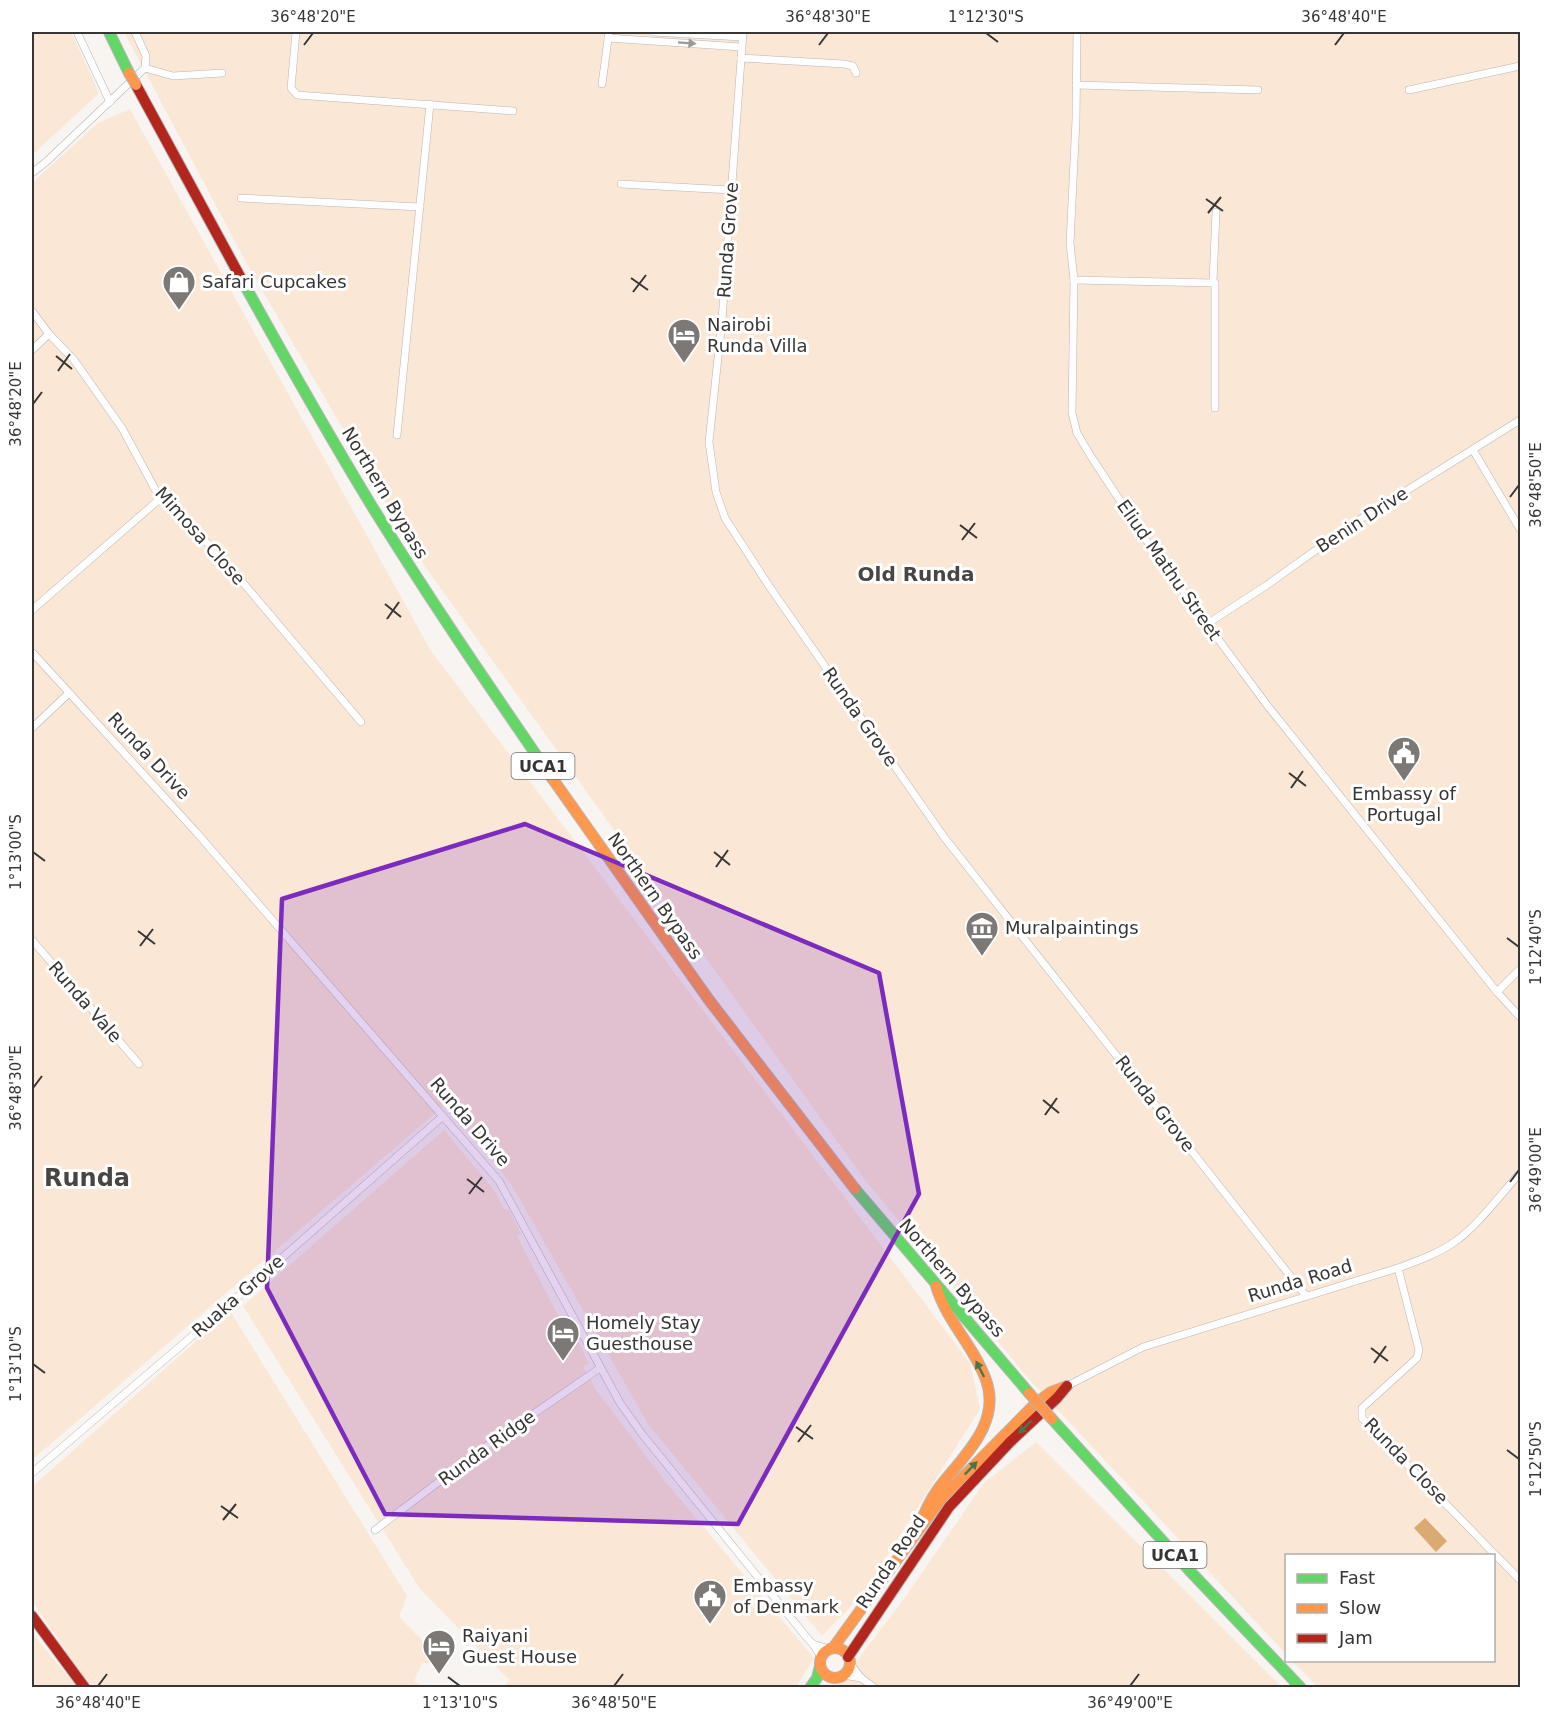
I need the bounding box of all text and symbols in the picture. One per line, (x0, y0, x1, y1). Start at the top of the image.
text: 36°48'20"E (270, 8, 356, 26)
text: 36°48'30"E (785, 8, 871, 26)
text: 1°12'30"S (948, 8, 1024, 26)
text: 36°48'40"E (1301, 8, 1387, 26)
one-way arrow (678, 38, 697, 48)
street label: Runda Grove (713, 181, 742, 299)
shop icon: Safari Cupcakes (161, 264, 197, 311)
place label: Safari Cupcakes (202, 271, 347, 292)
place label: Nairobi Runda Villa (707, 314, 808, 356)
hotel icon: Nairobi Runda Villa (666, 317, 702, 364)
text: 36°48'20"E (7, 361, 25, 447)
street label: Northern Bypass (338, 423, 433, 562)
text: 36°48'50"E (1527, 442, 1545, 528)
street label: Mimosa Close (151, 482, 250, 589)
street label: Benin Drive (1312, 482, 1411, 557)
street label: Eliud Mathu Street (1113, 495, 1226, 644)
district label: Old Runda (858, 562, 974, 586)
street label: Runda Grove (818, 663, 902, 770)
street label: Runda Drive (104, 708, 195, 803)
public building icon: Embassy of Portugal (1386, 735, 1422, 782)
road number: UCA1 (512, 753, 574, 779)
place label: Embassy of Portugal (1352, 783, 1457, 825)
text: 1°13'00"S (7, 814, 25, 890)
street label: Northern Bypass (604, 828, 707, 963)
text: 1°12'40"S (1527, 909, 1545, 985)
museum icon: Muralpaintings (964, 910, 1000, 957)
place label: Muralpaintings (1005, 917, 1139, 938)
street label: Runda Vale (44, 957, 126, 1047)
text: 36°48'30"E (7, 1045, 25, 1131)
street label: Runda Grove (1111, 1051, 1199, 1156)
street label: Runda Drive (426, 1073, 515, 1170)
text: 36°49'00"E (1527, 1127, 1545, 1213)
district label: Runda (44, 1164, 130, 1192)
street label: Northern Bypass (895, 1214, 1009, 1341)
street label: Ruaka Grove (187, 1250, 288, 1341)
street label: Runda Road (1245, 1255, 1354, 1306)
place label: Homely Stay Guesthouse (586, 1312, 701, 1354)
hotel icon: Homely Stay Guesthouse (545, 1315, 581, 1362)
text: 1°13'10"S (7, 1326, 25, 1402)
one-way arrow (975, 1360, 985, 1377)
street label: Runda Ridge (434, 1406, 539, 1490)
street label: Runda Close (1360, 1413, 1453, 1508)
one-way arrow (1018, 1420, 1033, 1434)
text: 1°12'50"S (1527, 1421, 1545, 1497)
one-way arrow (964, 1461, 978, 1476)
street label: Runda Road (852, 1511, 929, 1612)
road number: UCA1 (1144, 1542, 1206, 1568)
legend (1285, 1554, 1495, 1662)
text: Fast (1339, 1567, 1375, 1588)
place label: Embassy of Denmark (733, 1575, 839, 1617)
public building icon: Embassy of Denmark (692, 1578, 728, 1625)
text: Slow (1339, 1597, 1381, 1618)
place label: Raiyani Guest House (462, 1625, 577, 1667)
text: Jam (1338, 1627, 1373, 1648)
hotel icon: Raiyani Guest House (421, 1628, 457, 1675)
text: 36°48'40"E (55, 1694, 141, 1712)
text: 1°13'10"S (422, 1694, 498, 1712)
text: 36°48'50"E (571, 1694, 657, 1712)
text: 36°49'00"E (1087, 1694, 1173, 1712)

